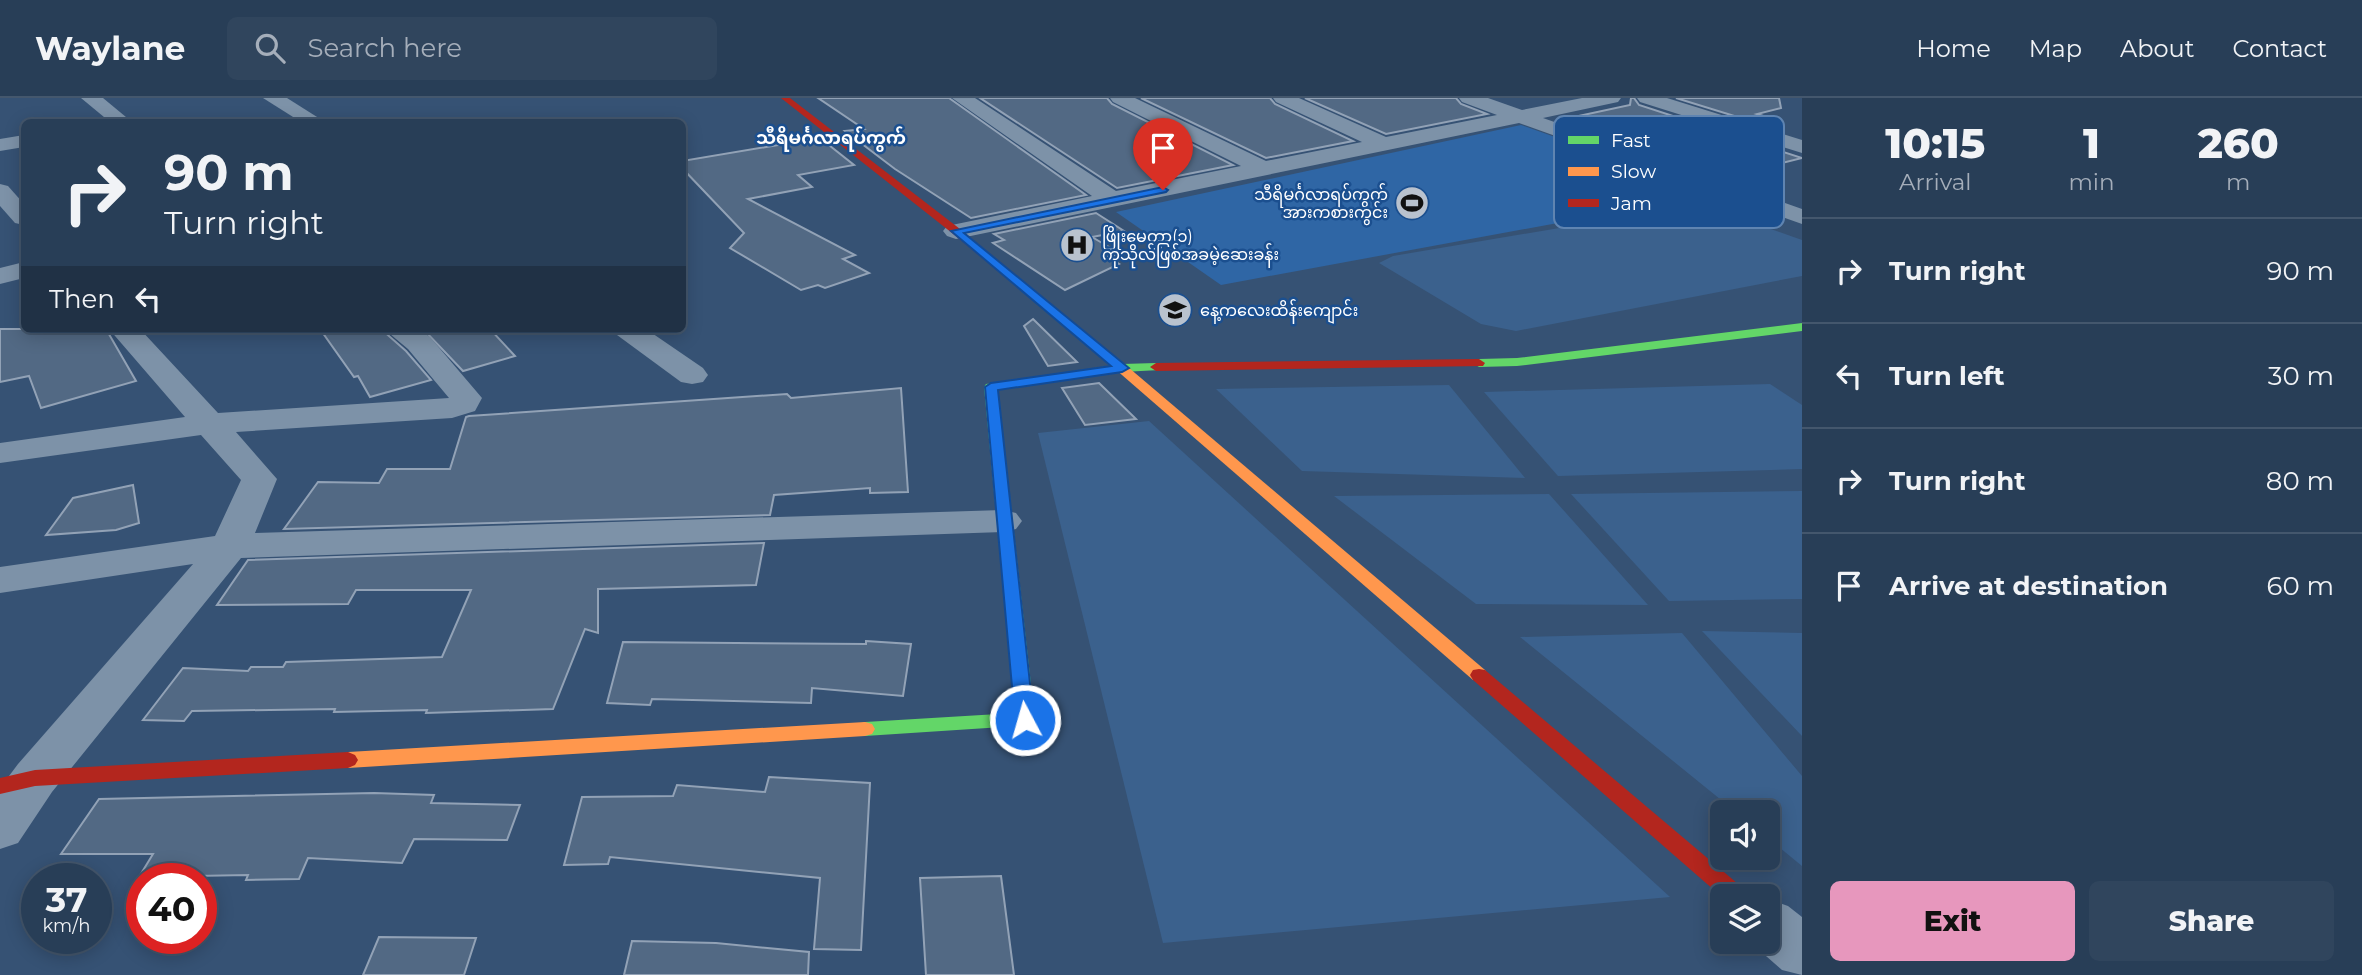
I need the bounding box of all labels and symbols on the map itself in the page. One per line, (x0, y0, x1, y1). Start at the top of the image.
legend (1554, 116, 1784, 228)
pin (1133, 118, 1193, 190)
district label: သီရိမင်္ဂလာရပ်ကွက် (756, 126, 906, 152)
text: Fast (1611, 129, 1651, 152)
text: Slow (1611, 160, 1656, 183)
place label: သီရိမင်္ဂလာရပ်ကွက် အားကစားကွင်း (1254, 183, 1388, 226)
sports icon: သီရိမင်္ဂလာရပ်ကွက် အားကစားကွင်း (1393, 184, 1431, 222)
text: Jam (1610, 192, 1652, 215)
place label: ဖြိုးမေတ္တာ(၁) ကုသိုလ်ဖြစ်အခမဲ့ဆေးခန်း (1102, 225, 1279, 269)
hospital icon: ဖြိုးမေတ္တာ(၁) ကုသိုလ်ဖြစ်အခမဲ့ဆေးခန်း (1058, 226, 1096, 264)
school or university icon: နေ့ကလေးထိန်းကျောင်း (1156, 291, 1194, 329)
place label: နေ့ကလေးထိန်းကျောင်း (1200, 299, 1358, 324)
position arrow (988, 683, 1062, 757)
speed limit sign: 40 (126, 863, 217, 954)

